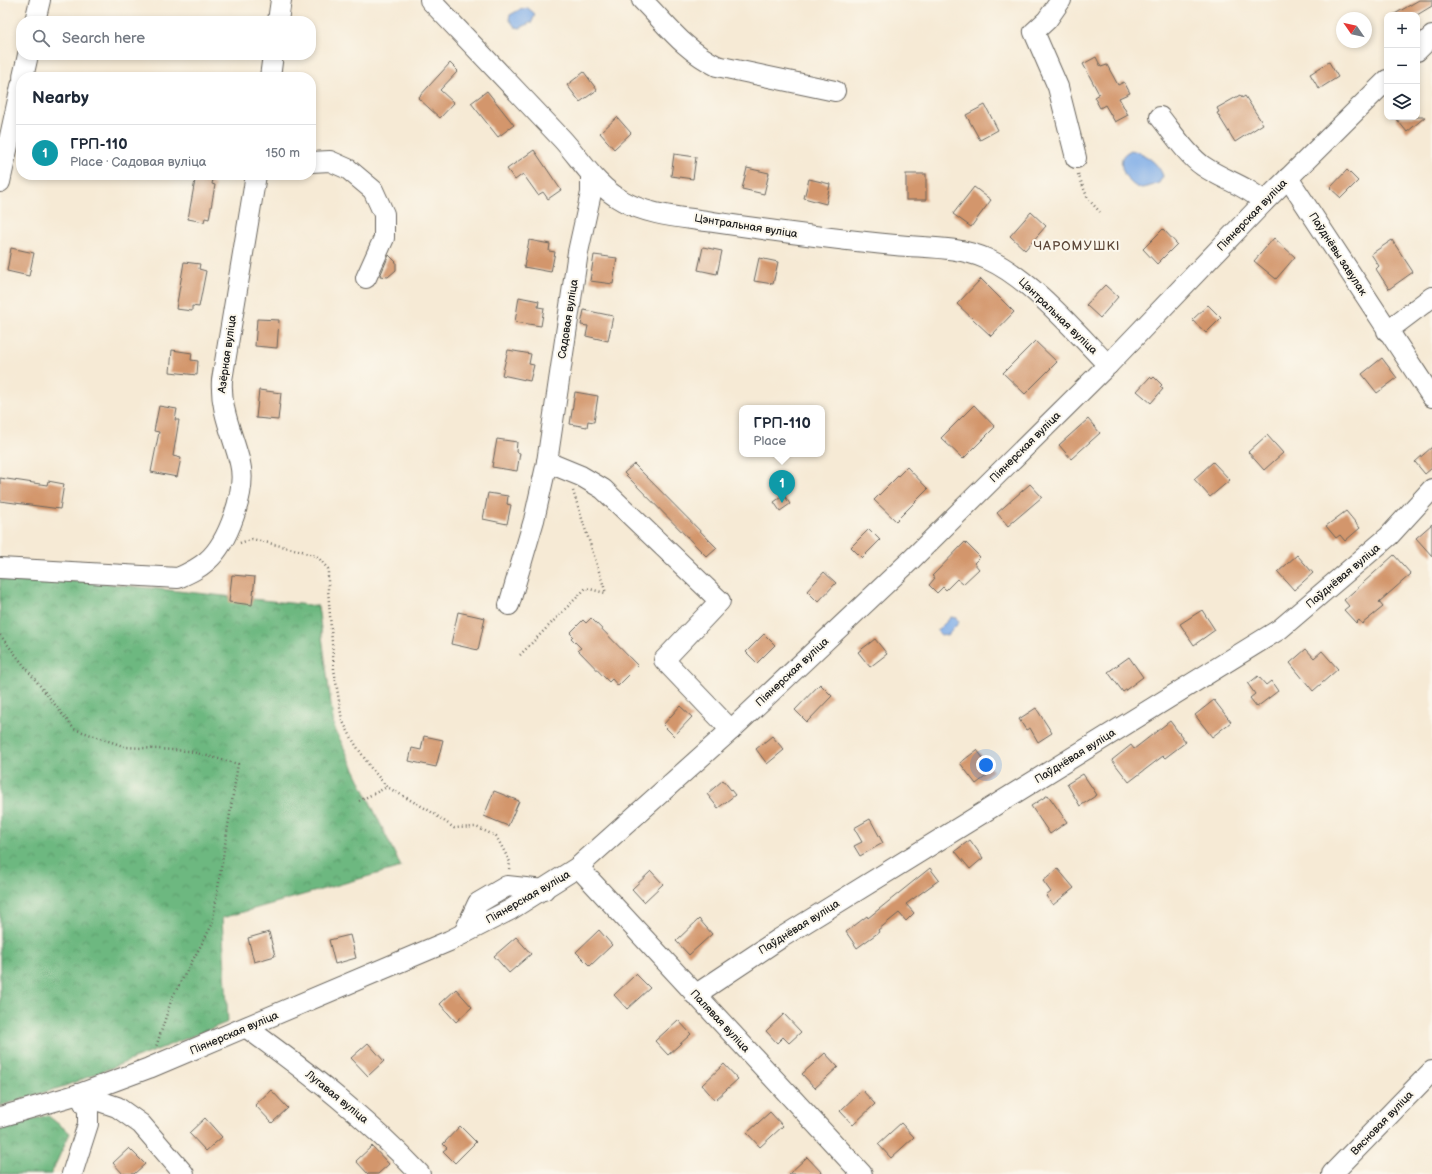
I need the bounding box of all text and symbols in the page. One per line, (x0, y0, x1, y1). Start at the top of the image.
north arrow (1336, 12, 1372, 48)
map controls (1384, 12, 1420, 120)
button: + (1384, 12, 1420, 48)
search box (16, 16, 316, 60)
icon: search (30, 27, 52, 49)
text: Search here (62, 29, 145, 48)
button: − (1384, 48, 1420, 84)
button: layers (1384, 84, 1420, 120)
text: Nearby (32, 88, 89, 108)
text: ГРП-110 (70, 135, 128, 154)
text: 1 (42, 145, 48, 161)
text: 150 m (266, 145, 300, 161)
text: Place · Садовая вуліца (70, 154, 207, 170)
street label: Піянерская вуліца (1214, 176, 1290, 254)
street label: Паўднёвы завулак (1306, 210, 1370, 298)
street label: Цэнтральная вуліца (693, 211, 799, 241)
district label: ЧАРОМУШКІ (1033, 238, 1121, 254)
street label: Цэнтральная вуліца (1016, 275, 1100, 357)
street label: Садовая вуліца (555, 278, 581, 360)
street label: Азёрная вуліца (215, 314, 239, 395)
popup (739, 405, 825, 457)
street label: Піянерская вуліца (987, 408, 1064, 485)
text: ГРП-110 (753, 414, 811, 433)
text: Place (753, 433, 786, 449)
pin: 1 (769, 470, 795, 503)
street label: Паўднёвая вуліца (1303, 541, 1383, 611)
street label: Піянерская вуліца (753, 635, 832, 709)
street label: Паўднёвая вуліца (1032, 726, 1118, 786)
your location (976, 755, 996, 775)
street label: Піянерская вуліца (484, 867, 573, 926)
street label: Паўднёвая вуліца (756, 897, 842, 957)
street label: Палявая вуліца (688, 987, 753, 1055)
street label: Піянерская вуліца (188, 1008, 281, 1058)
street label: Лугавая вуліца (302, 1067, 371, 1126)
street label: Вясновая вуліца (1348, 1088, 1416, 1158)

